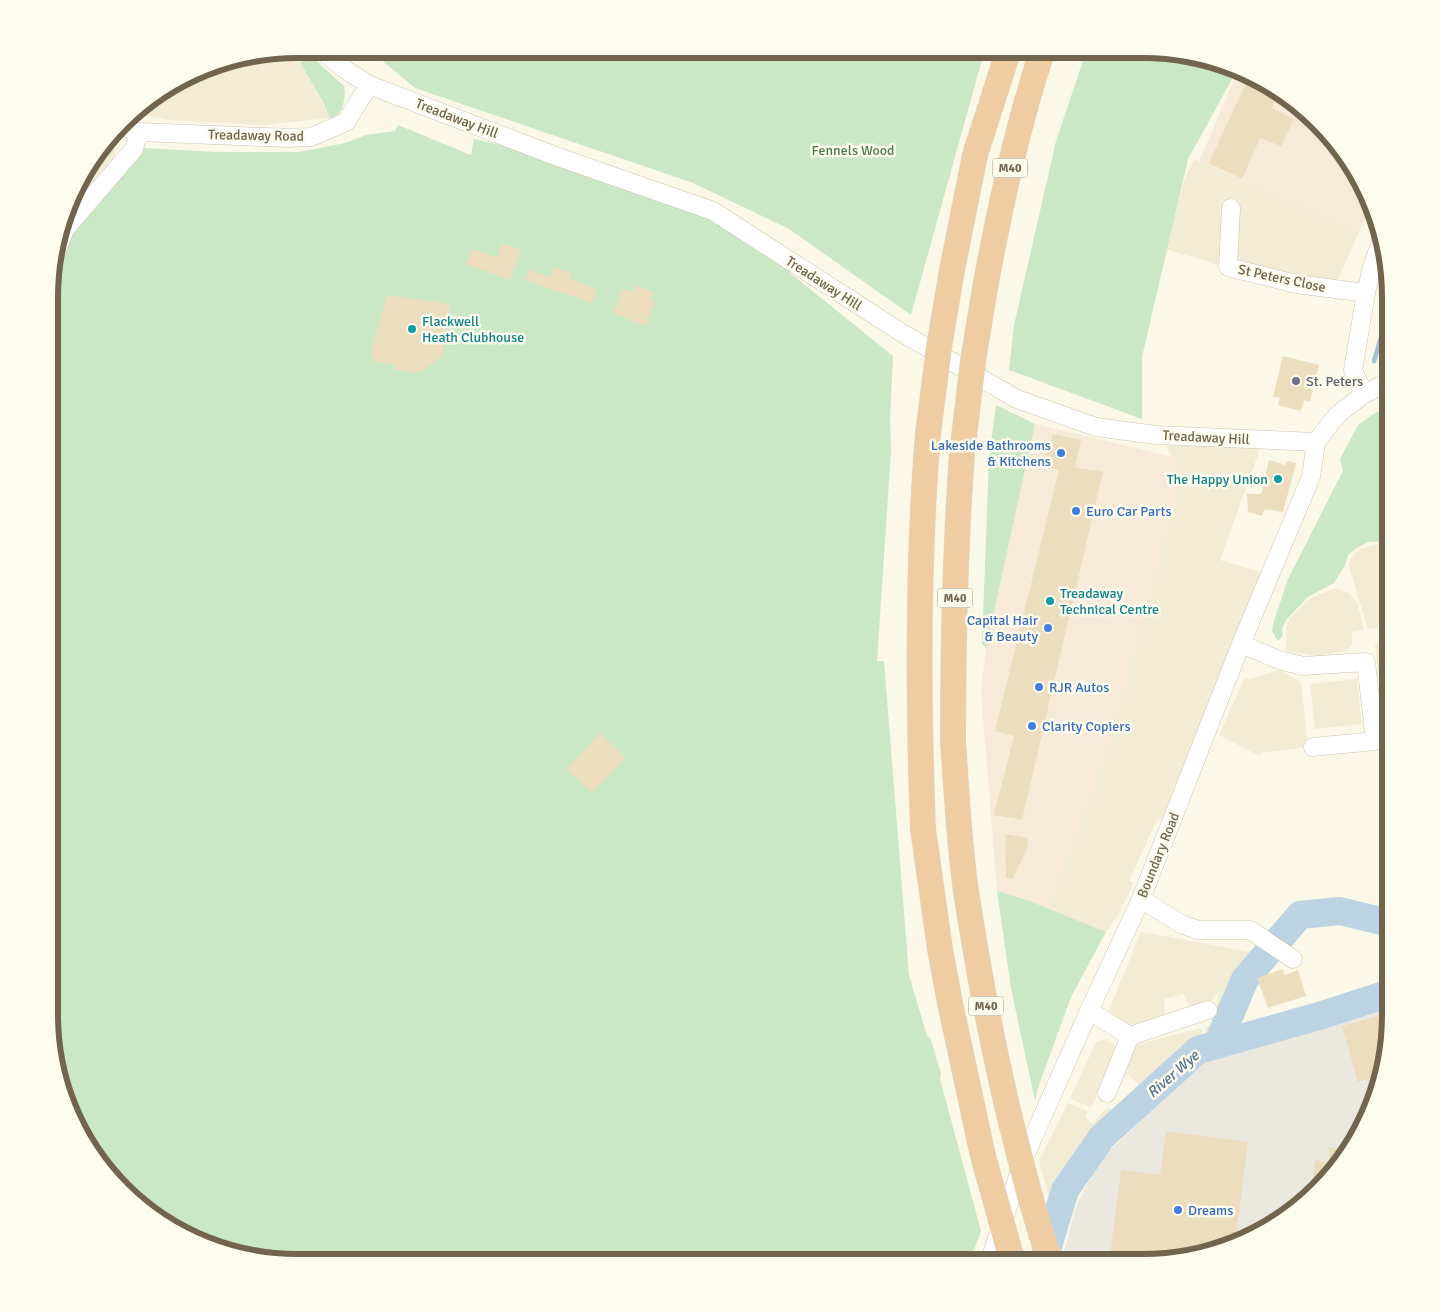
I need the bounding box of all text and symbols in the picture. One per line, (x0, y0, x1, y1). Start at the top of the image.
street label: Treadaway Hill (413, 95, 501, 142)
street label: Treadaway Road (208, 126, 304, 145)
park label: Fennels Wood (812, 142, 894, 159)
road number: M40 (992, 158, 1028, 178)
street label: Treadaway Hill (782, 253, 865, 314)
street label: St Peters Close (1236, 261, 1327, 296)
place label: Flackwell Heath Clubhouse (422, 313, 524, 346)
marker: Flackwell Heath Clubhouse (406, 323, 418, 335)
place label: St. Peters (1306, 373, 1363, 390)
marker: St. Peters (1290, 375, 1302, 387)
street label: Treadaway Hill (1162, 427, 1250, 448)
place label: Lakeside Bathrooms & Kitchens (931, 437, 1051, 470)
marker: Lakeside Bathrooms & Kitchens (1055, 447, 1067, 459)
place label: The Happy Union (1167, 471, 1268, 488)
marker: The Happy Union (1272, 473, 1284, 485)
place label: Euro Car Parts (1086, 503, 1172, 520)
marker: Euro Car Parts (1070, 505, 1082, 517)
place label: Treadaway Technical Centre (1060, 585, 1159, 618)
road number: M40 (938, 588, 972, 608)
marker: Treadaway Technical Centre (1044, 595, 1056, 607)
place label: Capital Hair & Beauty (967, 612, 1039, 645)
marker: Capital Hair & Beauty (1042, 622, 1054, 634)
place label: RJR Autos (1049, 679, 1109, 696)
marker: RJR Autos (1033, 681, 1045, 693)
place label: Clarity Copiers (1042, 718, 1131, 735)
marker: Clarity Copiers (1026, 720, 1038, 732)
street label: Boundary Road (1134, 810, 1183, 900)
road number: M40 (968, 996, 1004, 1016)
water label: River Wye (1143, 1046, 1204, 1101)
place label: Dreams (1188, 1202, 1233, 1219)
marker: Dreams (1172, 1204, 1184, 1216)

